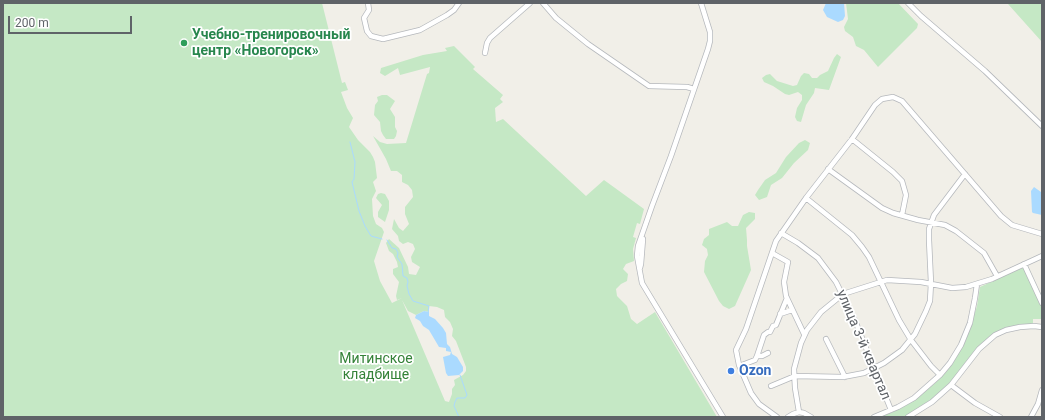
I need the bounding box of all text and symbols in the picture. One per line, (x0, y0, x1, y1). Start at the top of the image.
scale bar (10, 8, 134, 34)
text: 200 m (15, 16, 49, 30)
place label: Учебно-тренировочный центр «Новогорск» (192, 27, 350, 60)
marker: Учебно-тренировочный центр «Новогорск» (179, 38, 189, 48)
street label: улица 3-й квартал (832, 287, 894, 403)
park label: Митинское кладбище (339, 351, 413, 384)
place label: Ozon (739, 363, 771, 379)
marker: Ozon (726, 366, 736, 376)

